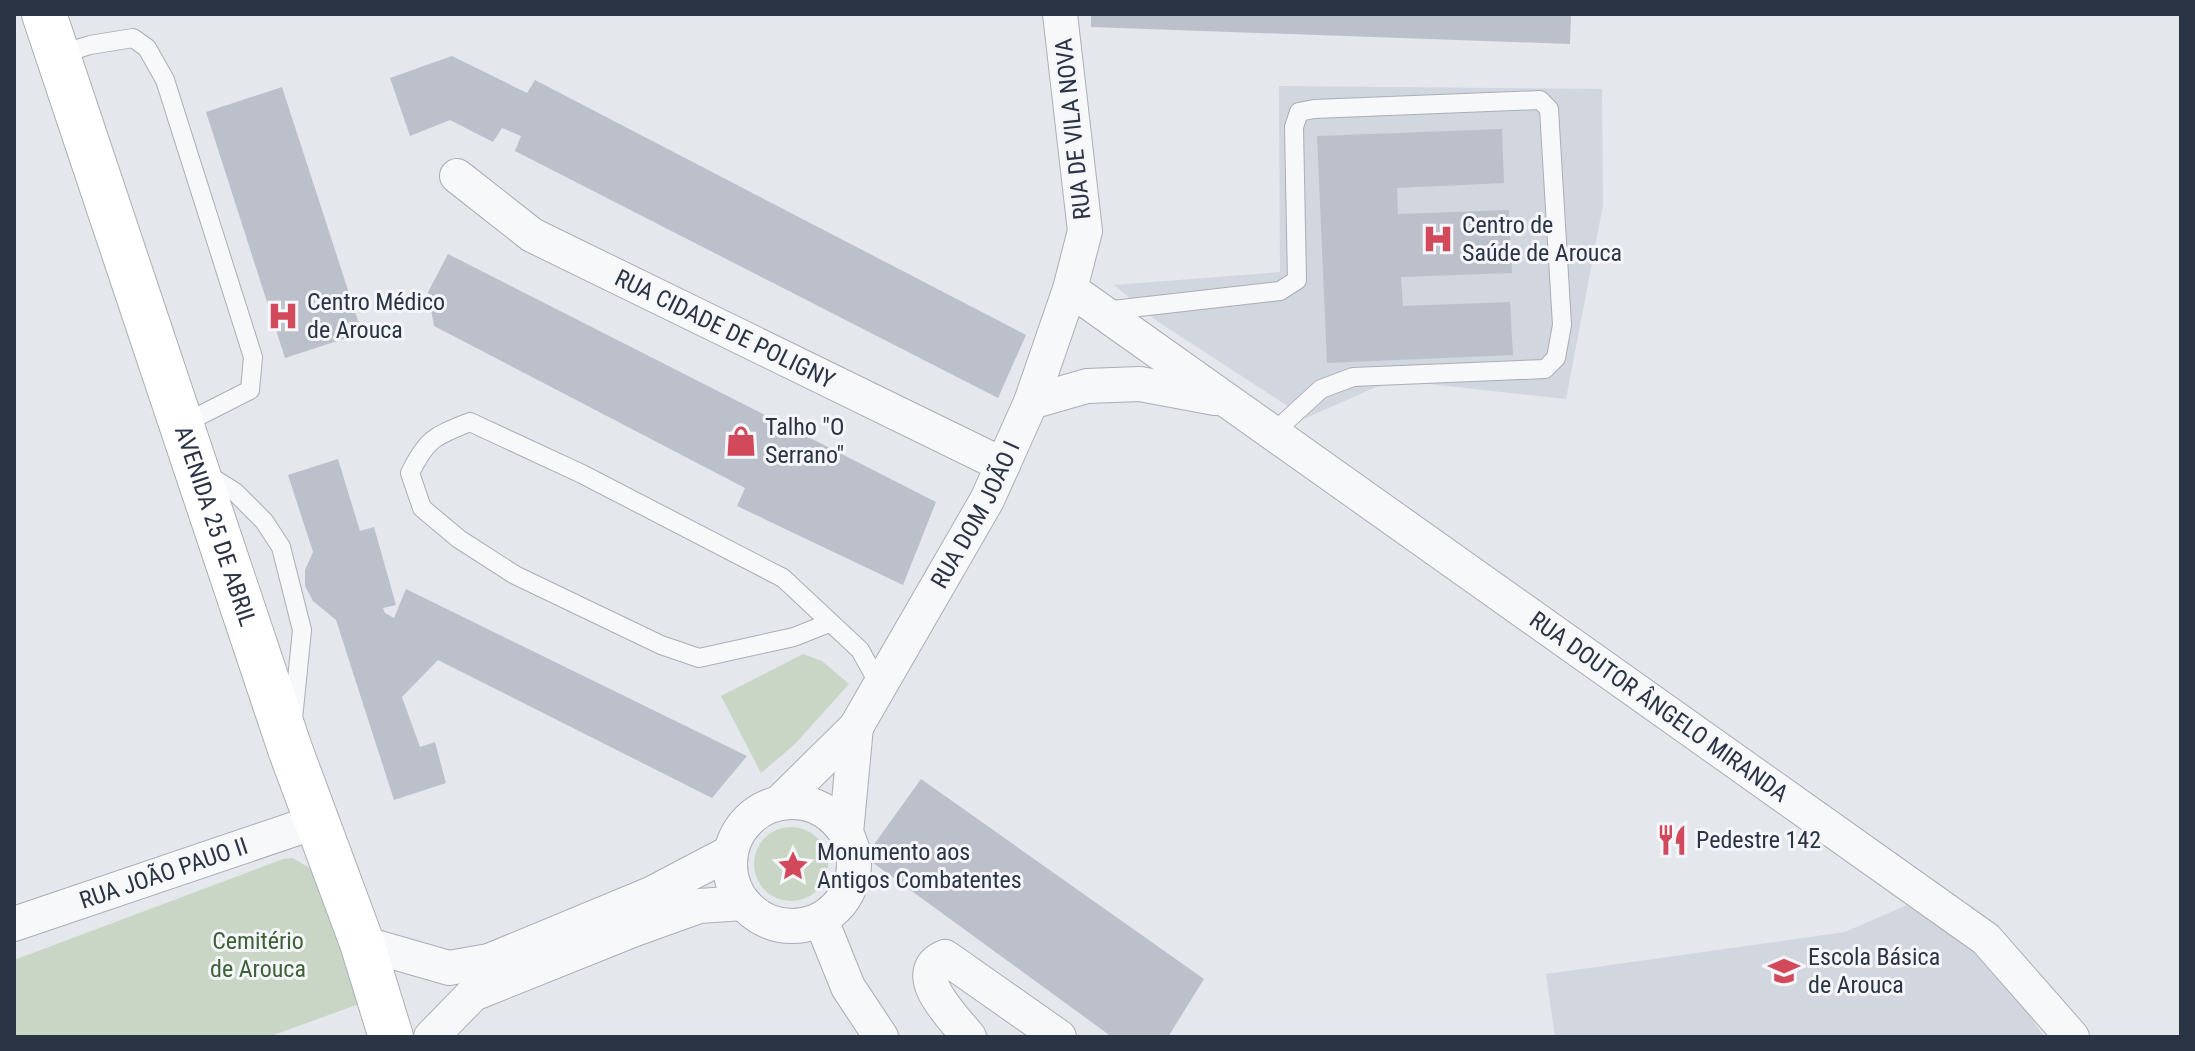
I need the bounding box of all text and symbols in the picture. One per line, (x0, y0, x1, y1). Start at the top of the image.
street label: RUA DE VILA NOVA (1050, 37, 1096, 221)
place label: Centro de Saúde de Arouca (1462, 211, 1622, 267)
hospital icon: Centro de Saúde de Arouca (1421, 222, 1455, 256)
street label: RUA CIDADE DE POLIGNY (610, 264, 840, 395)
place label: Centro Médico de Arouca (307, 288, 445, 344)
hospital icon: Centro Médico de Arouca (266, 299, 300, 333)
place label: Talho "O Serrano" (765, 413, 844, 469)
street label: AVENIDA 25 DE ABRIL (169, 422, 262, 630)
shop icon: Talho "O Serrano" (724, 424, 758, 458)
street label: RUA DOM JOÃO I (925, 437, 1026, 593)
street label: RUA DOUTOR ÂNGELO MIRANDA (1524, 606, 1794, 808)
restaurant icon: Pedestre 142 (1655, 823, 1689, 857)
place label: Pedestre 142 (1696, 826, 1821, 854)
street label: RUA JOÃO PAUO II (76, 832, 251, 915)
place label: Monumento aos Antigos Combatentes (817, 838, 1022, 894)
place icon: Monumento aos Antigos Combatentes (776, 849, 810, 883)
park label: Cemitério de Arouca (210, 927, 306, 983)
place label: Escola Básica de Arouca (1808, 943, 1940, 999)
school or university icon: Escola Básica de Arouca (1767, 954, 1801, 988)

